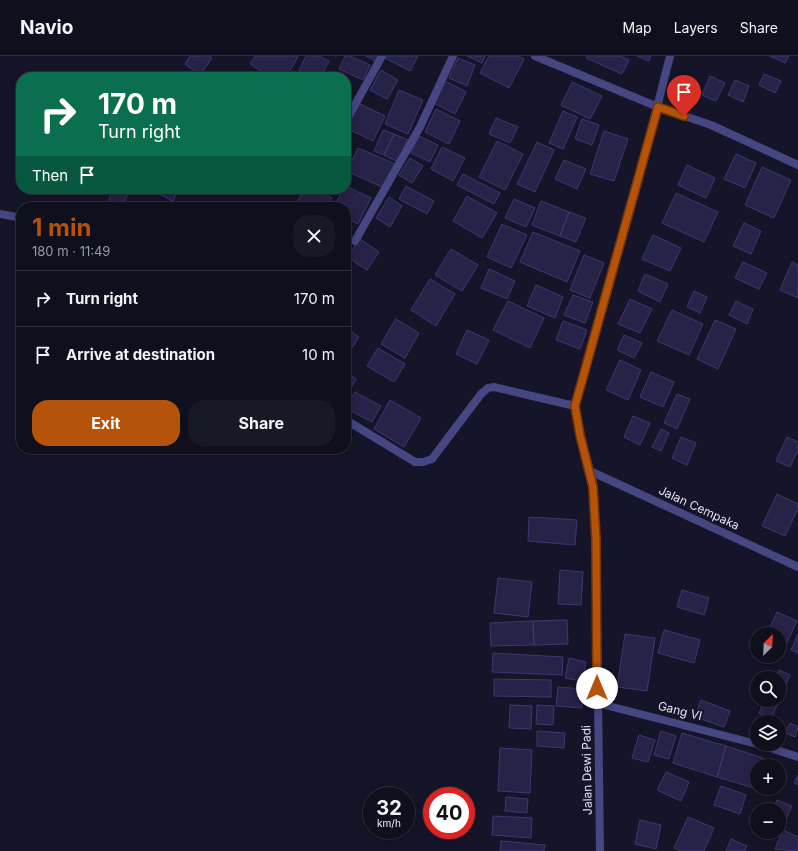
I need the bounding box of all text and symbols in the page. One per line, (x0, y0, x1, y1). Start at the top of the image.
text: Navio (20, 16, 73, 39)
text: Map (623, 19, 652, 36)
text: Layers (674, 19, 718, 36)
text: Share (740, 19, 778, 36)
pin (667, 75, 701, 116)
icon: arrive (673, 81, 695, 103)
text: 170 m (98, 87, 177, 121)
icon: right (32, 88, 84, 140)
text: Turn right (98, 121, 181, 142)
icon: arrive (76, 164, 98, 186)
text: Then (32, 166, 68, 185)
text: 1 min (32, 213, 91, 242)
button: close (293, 215, 335, 257)
text: 180 m · 11:49 (32, 243, 110, 259)
icon: right (32, 288, 54, 310)
text: Turn right (66, 289, 138, 308)
text: 170 m (294, 289, 335, 308)
icon: arrive (32, 344, 54, 366)
text: Arrive at destination (66, 345, 215, 364)
text: 10 m (302, 345, 335, 364)
button: Exit (32, 400, 180, 446)
button: Share (188, 400, 335, 446)
street label: Jalan Cempaka (656, 482, 742, 533)
north arrow (750, 627, 786, 663)
map controls (750, 627, 786, 839)
position arrow (576, 667, 618, 709)
button: search (750, 671, 786, 707)
street label: Gang VI (656, 698, 704, 723)
button: layers (750, 715, 786, 751)
street label: Jalan Dewi Padi (578, 725, 595, 815)
button: + (750, 759, 786, 795)
speed limit sign: 40 (423, 787, 475, 839)
text: 32 (376, 796, 402, 820)
button: − (750, 803, 786, 839)
text: km/h (377, 817, 401, 829)

